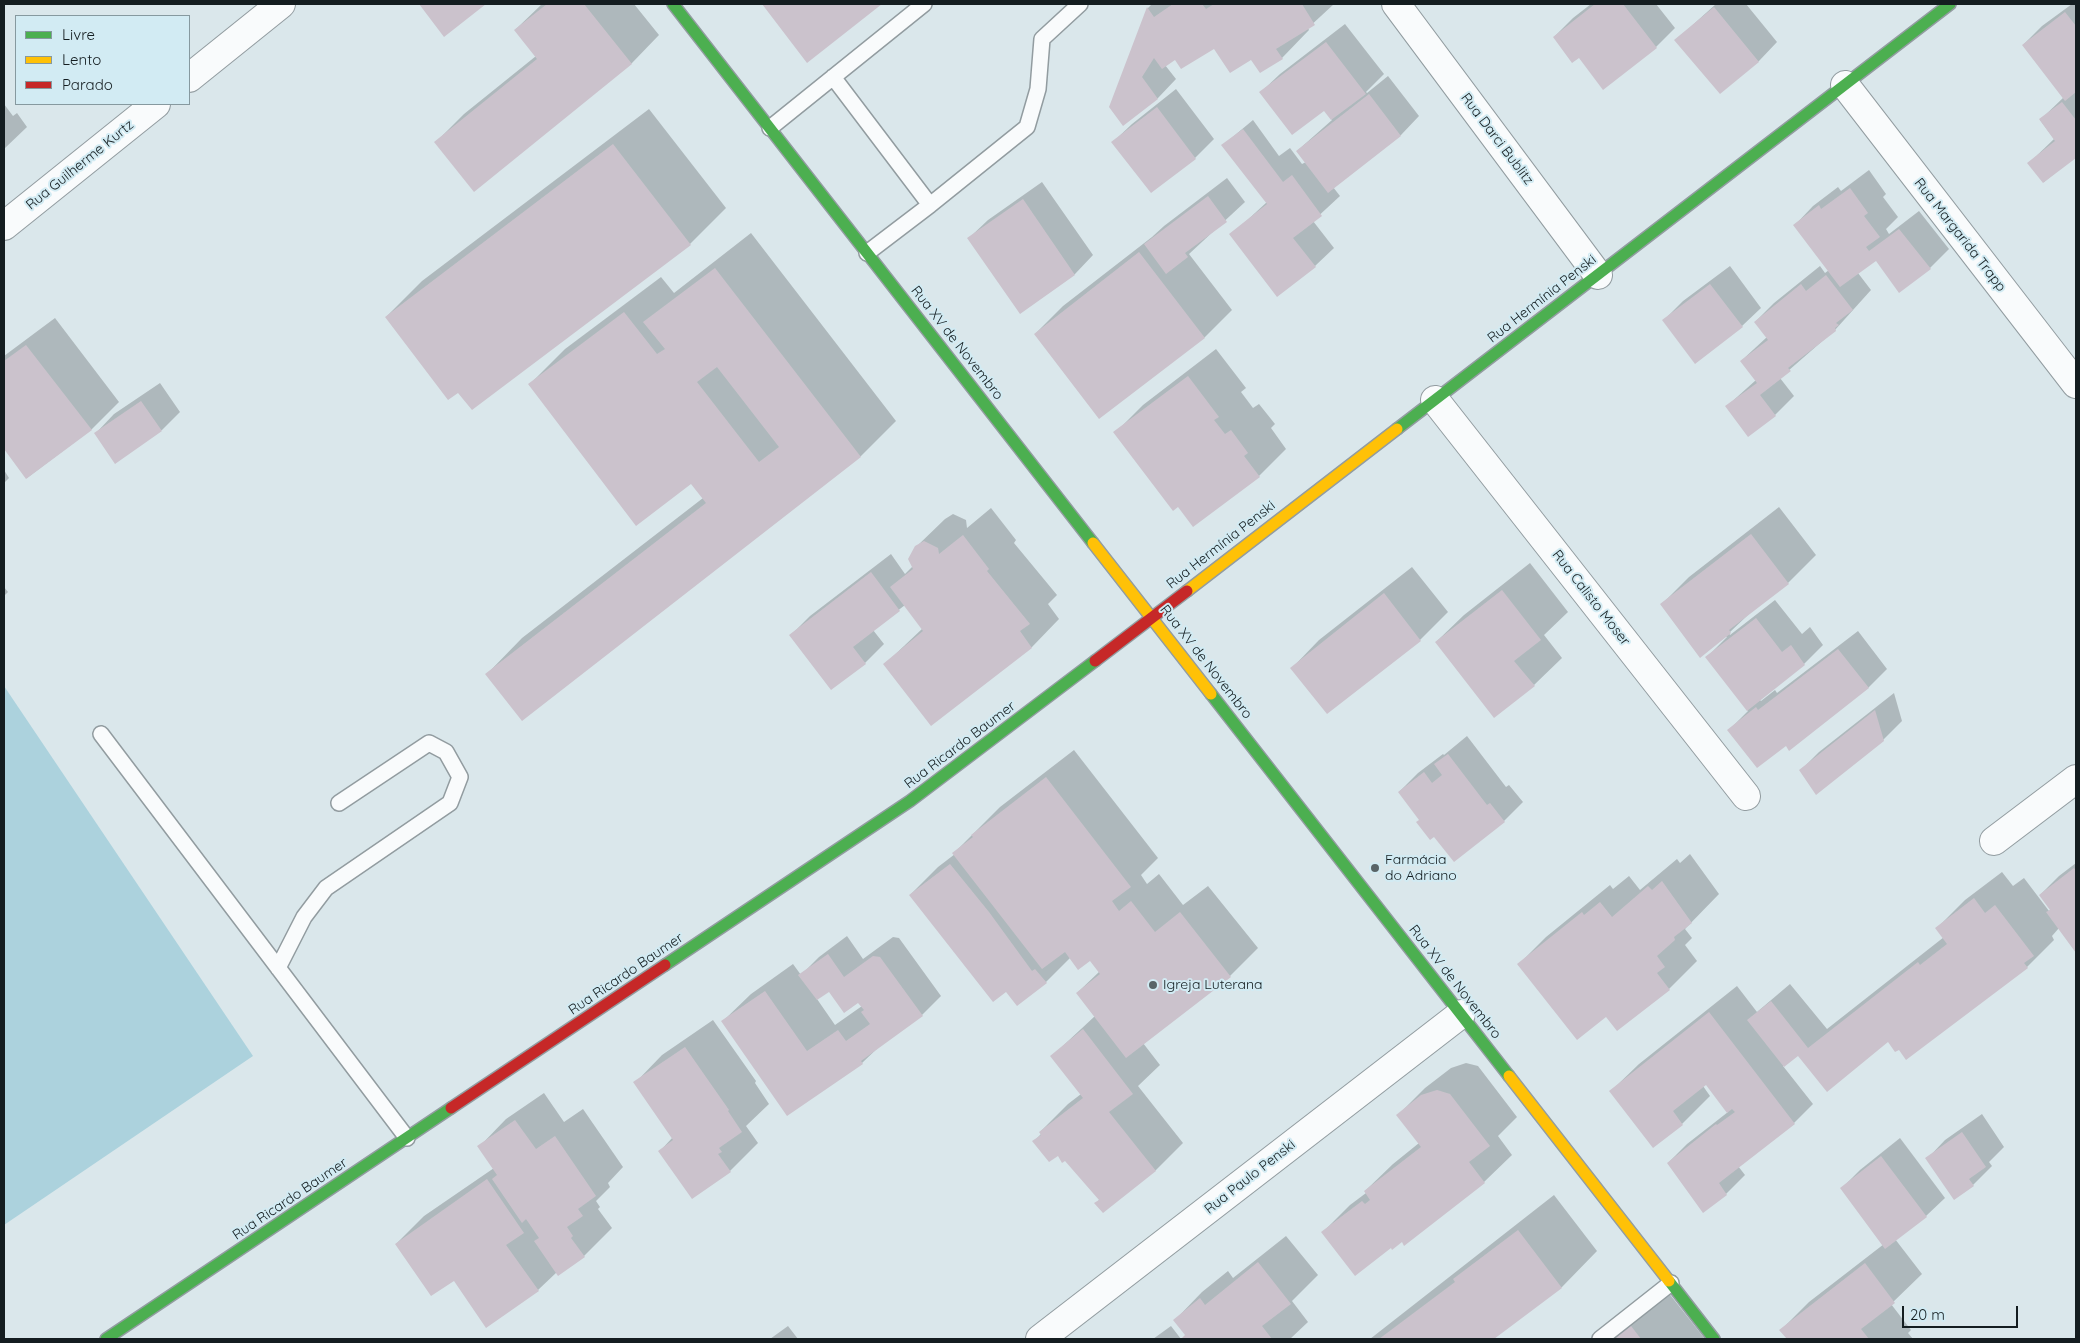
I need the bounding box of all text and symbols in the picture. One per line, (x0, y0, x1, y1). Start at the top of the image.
legend (15, 15, 190, 105)
text: Livre (62, 25, 95, 44)
text: Lento (62, 50, 101, 69)
text: Parado (62, 75, 113, 94)
street label: Rua Darci Bublitz (1457, 90, 1537, 188)
street label: Rua Guilherme Kurtz (23, 117, 137, 213)
street label: Rua Margarida Trapp (1910, 175, 2010, 295)
street label: Rua Hermínia Penski (1484, 251, 1600, 347)
street label: Rua XV de Novembro (907, 283, 1007, 403)
street label: Rua Hermínia Penski (1163, 497, 1279, 593)
street label: Rua Calisto Moser (1548, 547, 1634, 649)
street label: Rua XV de Novembro (1156, 602, 1256, 722)
street label: Rua Ricardo Baumer (901, 698, 1019, 792)
place label: Farmácia do Adriano (1385, 852, 1457, 884)
marker: Farmácia do Adriano (1369, 862, 1381, 874)
street label: Rua XV de Novembro (1405, 922, 1505, 1042)
street label: Rua Ricardo Baumer (565, 929, 687, 1019)
place label: Igreja Luterana (1163, 977, 1263, 993)
marker: Igreja Luterana (1147, 979, 1159, 991)
street label: Rua Paulo Penski (1201, 1136, 1299, 1218)
street label: Rua Ricardo Baumer (229, 1154, 351, 1244)
scale bar (1905, 1296, 2021, 1328)
text: 20 m (1910, 1305, 1945, 1324)

